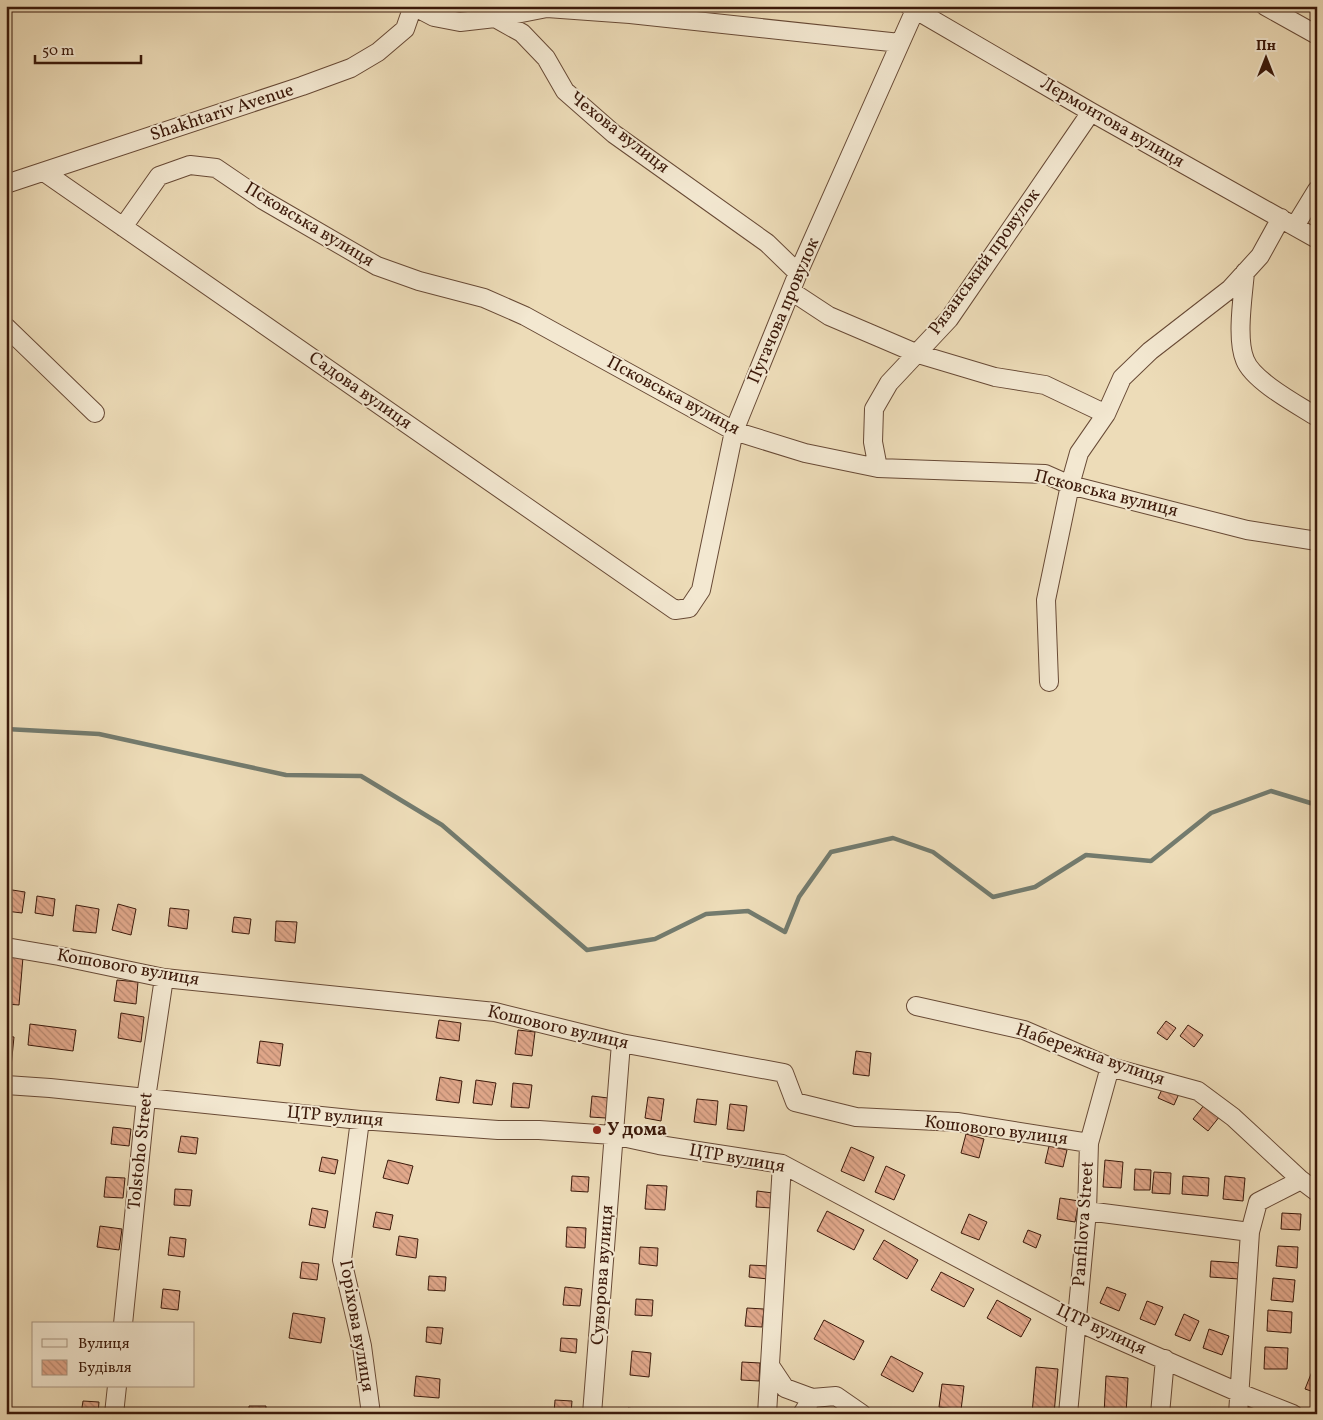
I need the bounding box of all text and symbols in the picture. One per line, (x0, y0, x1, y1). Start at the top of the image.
scale bar (35, 32, 141, 64)
north arrow (1240, 32, 1290, 82)
text: Пн (1256, 37, 1276, 56)
text: 50 m (42, 41, 74, 62)
street label: Лєрмонтова вулиця (1035, 72, 1189, 174)
street label: Shakhtariv Avenue (147, 78, 297, 148)
street label: Чехова вулиця (564, 86, 674, 180)
street label: Псковська вулиця (239, 176, 379, 274)
street label: Рязанський провулок (923, 183, 1047, 340)
street label: Пугачова провулок (742, 234, 826, 388)
street label: Садова вулиця (303, 346, 417, 436)
street label: Псковська вулиця (602, 350, 744, 442)
street label: Псковська вулиця (1032, 464, 1180, 524)
street label: Кошового вулиця (55, 943, 201, 993)
street label: Кошового вулиця (485, 1000, 631, 1056)
street label: Набережна вулиця (1012, 1018, 1168, 1092)
street label: Tolstoho Street (122, 1091, 160, 1211)
street label: ЦТР вулиця (286, 1100, 384, 1134)
street label: Кошового вулиця (923, 1110, 1069, 1152)
place label: У дома (607, 1118, 667, 1143)
marker: У дома (591, 1124, 603, 1136)
street label: ЦТР вулиця (687, 1138, 787, 1180)
street label: Panfilova Street (1067, 1161, 1101, 1287)
street label: Суворова вулиця (586, 1204, 620, 1346)
street label: Горіхова вулиця (332, 1258, 380, 1394)
street label: ЦТР вулиця (1052, 1298, 1150, 1362)
legend (32, 1322, 195, 1388)
text: Вулиця (78, 1334, 130, 1355)
text: Будівля (78, 1358, 132, 1379)

